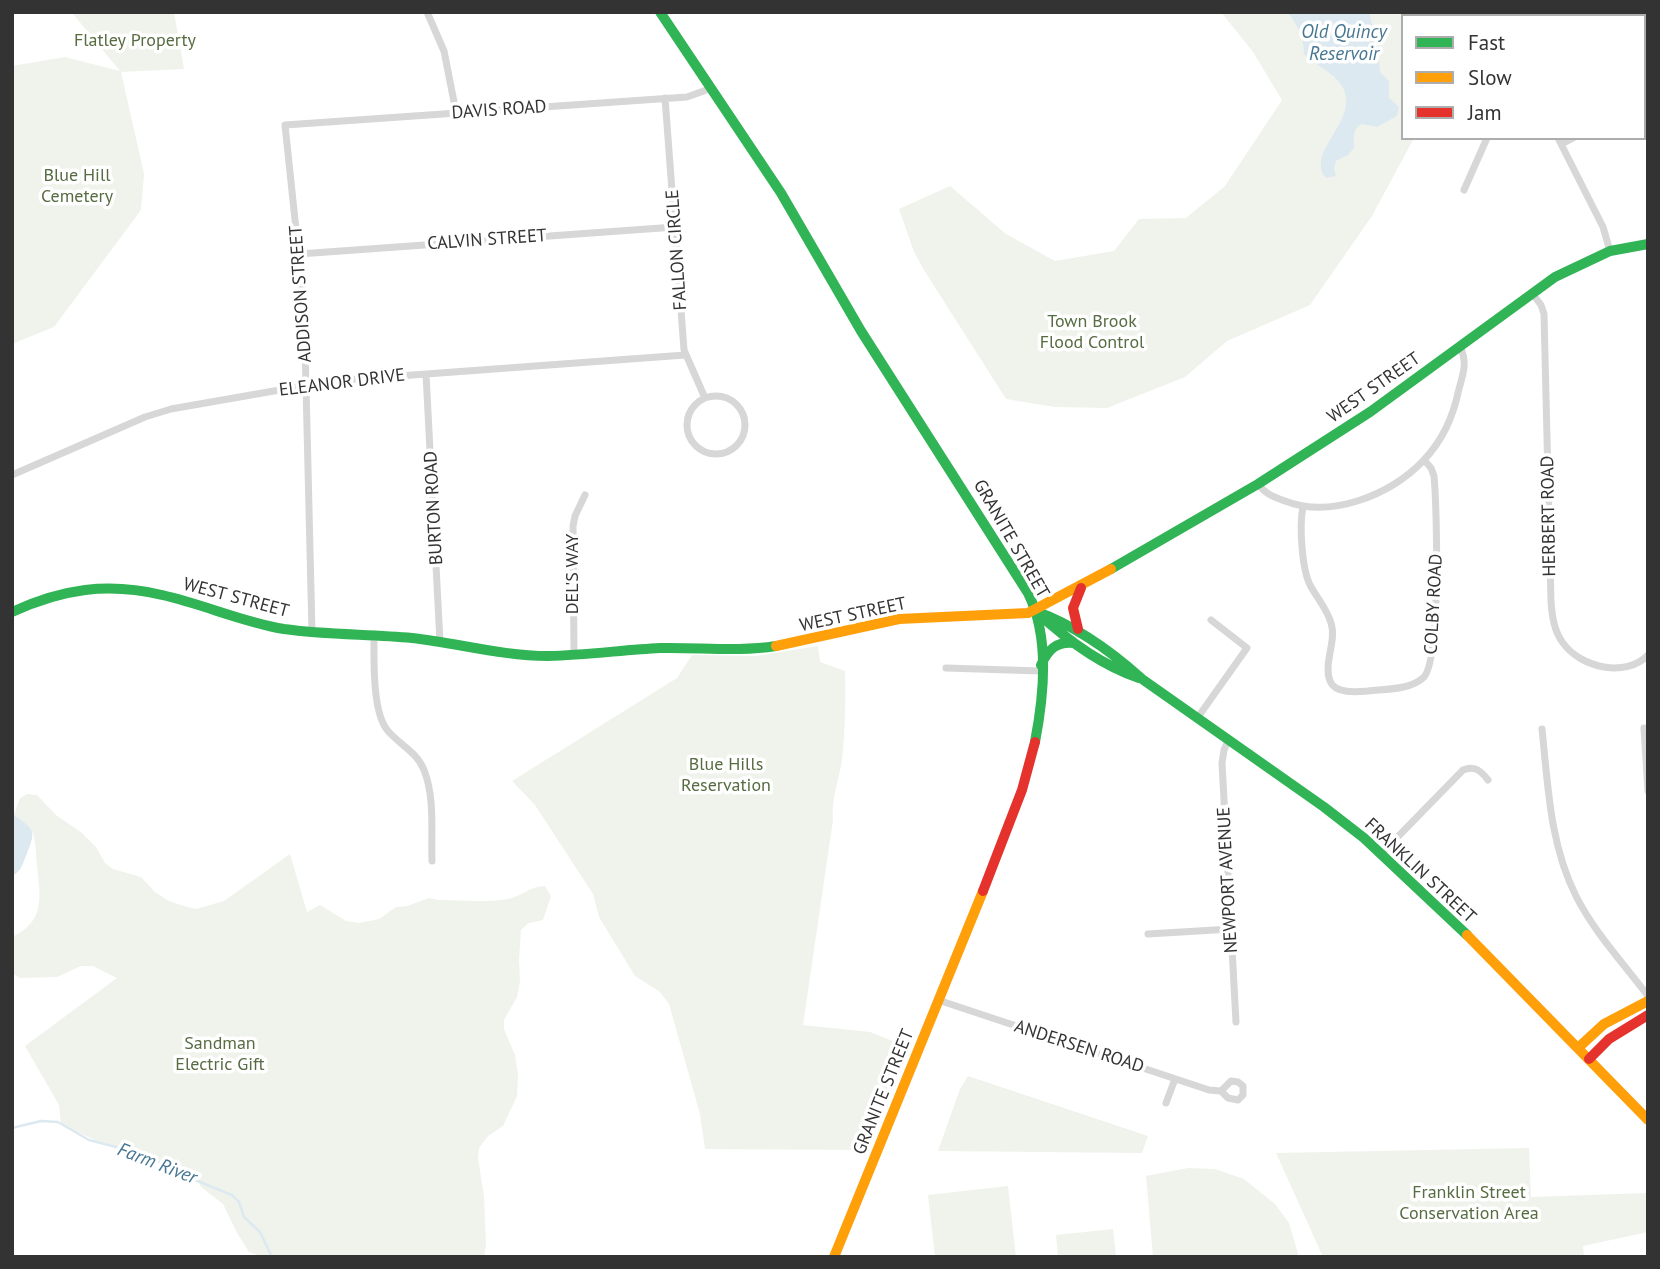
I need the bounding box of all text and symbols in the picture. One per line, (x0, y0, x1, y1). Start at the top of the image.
legend (1401, 14, 1646, 140)
water label: Old Quincy Reservoir (1301, 22, 1387, 66)
text: Fast (1468, 29, 1505, 56)
park label: Flatley Property (74, 30, 196, 52)
text: Slow (1468, 64, 1512, 91)
street label: DAVIS ROAD (451, 96, 547, 124)
text: Jam (1468, 99, 1502, 126)
park label: Blue Hill Cemetery (41, 165, 113, 208)
street label: FALLON CIRCLE (662, 189, 692, 311)
street label: ADDISON STREET (285, 225, 317, 363)
street label: CALVIN STREET (427, 225, 547, 255)
park label: Town Brook Flood Control (1040, 311, 1144, 354)
street label: WEST STREET (1323, 348, 1425, 428)
street label: ELEANOR DRIVE (278, 365, 406, 401)
street label: BURTON ROAD (420, 450, 448, 566)
street label: HERBERT ROAD (1537, 455, 1561, 577)
street label: GRANITE STREET (968, 476, 1054, 602)
street label: DEL'S WAY (562, 534, 584, 614)
street label: COLBY ROAD (1421, 553, 1447, 655)
street label: WEST STREET (181, 574, 291, 622)
street label: WEST STREET (798, 593, 908, 637)
park label: Blue Hills Reservation (681, 754, 771, 796)
street label: NEWPORT AVENUE (1213, 806, 1243, 954)
street label: FRANKLIN STREET (1360, 814, 1480, 928)
street label: ANDERSEN ROAD (1011, 1016, 1147, 1078)
street label: GRANITE STREET (849, 1026, 919, 1158)
park label: Sandman Electric Gift (175, 1033, 265, 1076)
water label: Farm River (114, 1138, 200, 1190)
park label: Franklin Street Conservation Area (1399, 1182, 1539, 1224)

